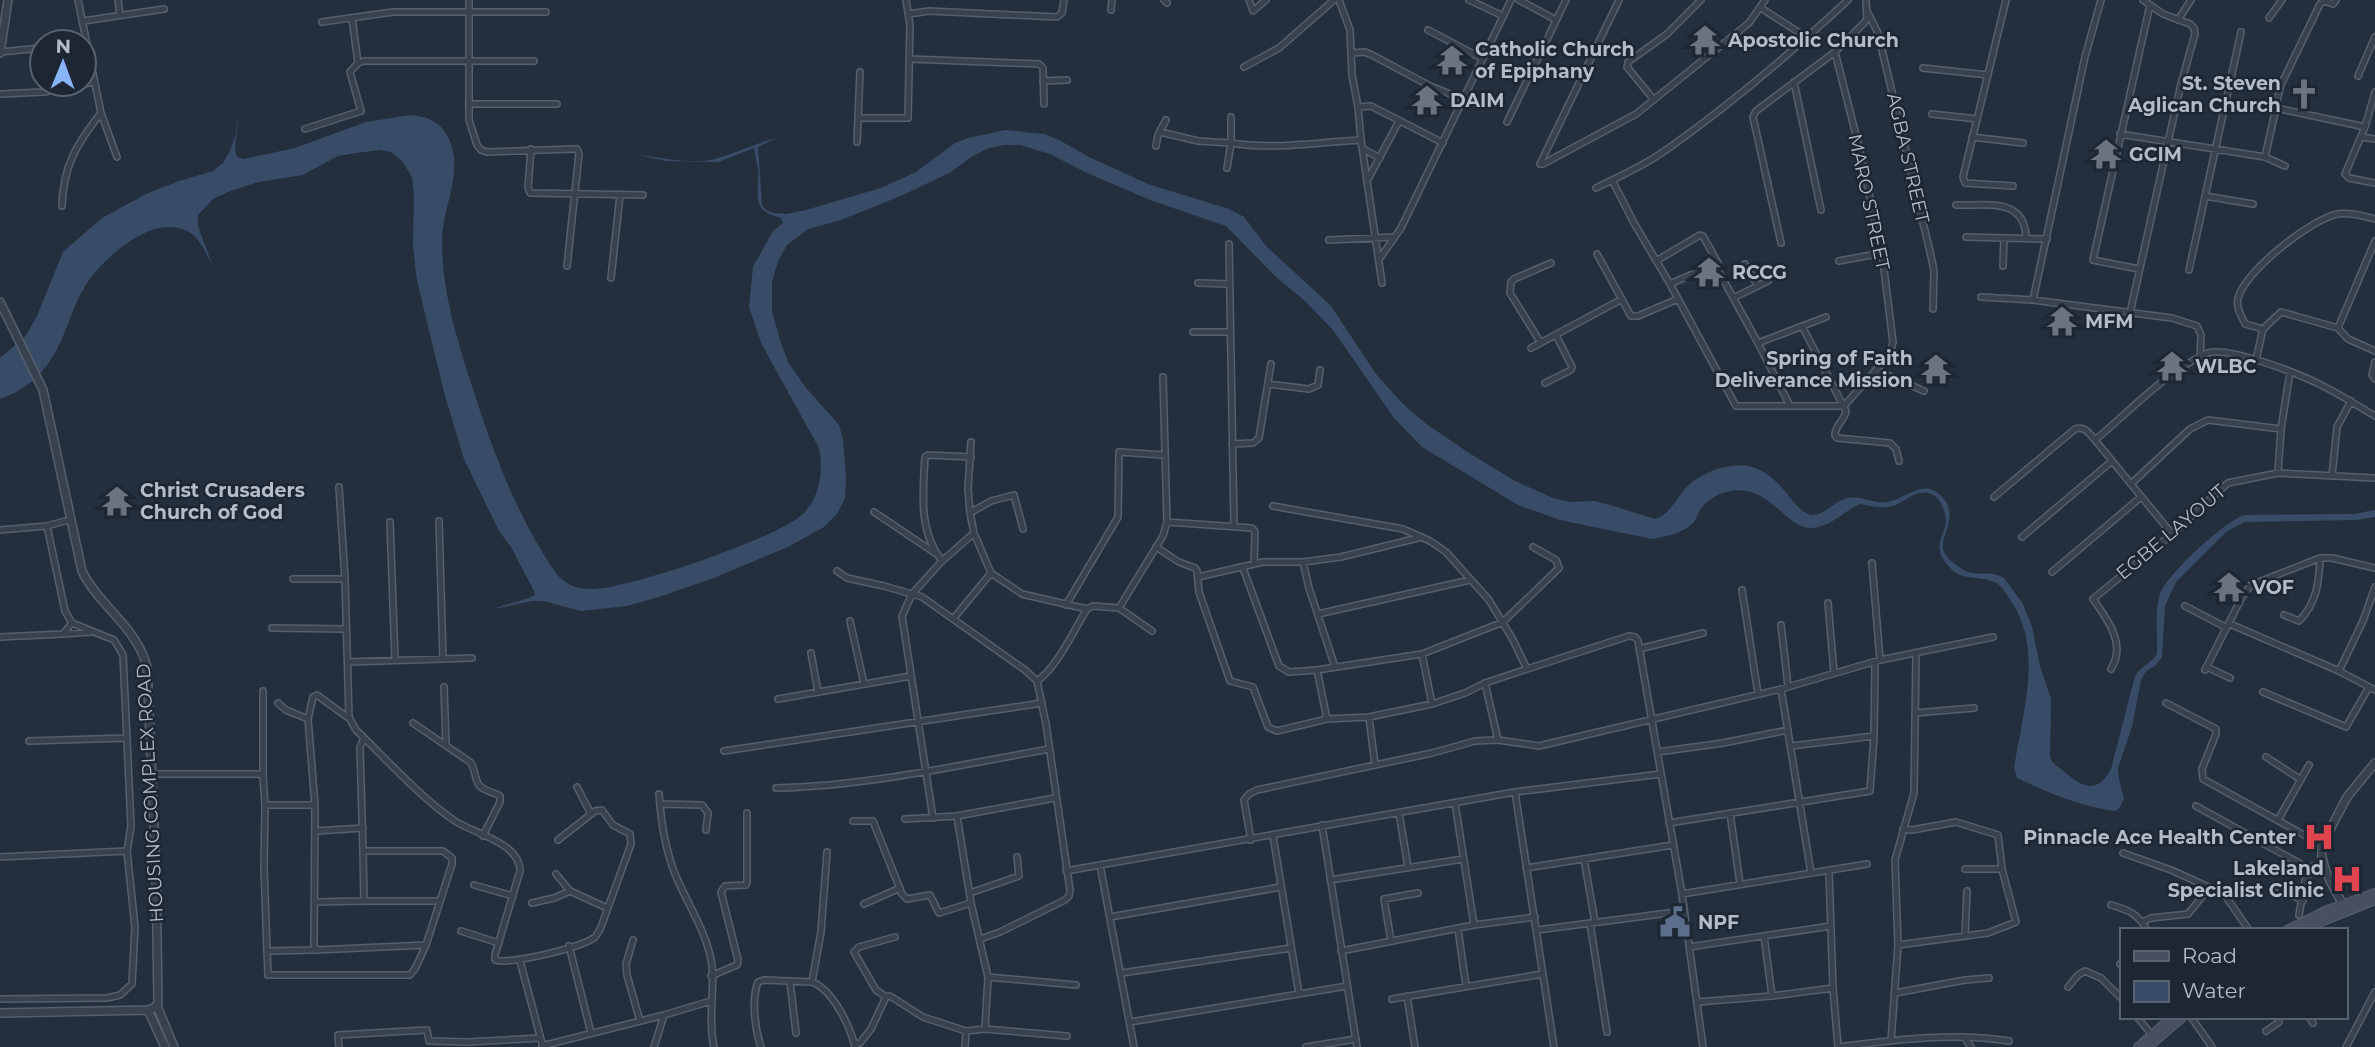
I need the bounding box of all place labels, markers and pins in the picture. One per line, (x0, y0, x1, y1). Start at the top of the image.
temple icon: Apostolic Church (1688, 23, 1722, 57)
place label: Apostolic Church (1727, 29, 1899, 52)
place label: Catholic Church of Epiphany (1475, 38, 1635, 83)
temple icon: Catholic Church of Epiphany (1435, 43, 1469, 77)
place label: St. Steven Aglican Church (2127, 72, 2281, 117)
church icon: St. Steven Aglican Church (2287, 77, 2321, 111)
temple icon: DAIM (1410, 83, 1444, 117)
place label: DAIM (1450, 89, 1504, 112)
temple icon: GCIM (2089, 137, 2123, 171)
place label: GCIM (2129, 143, 2182, 166)
temple icon: RCCG (1692, 255, 1726, 289)
place label: RCCG (1732, 261, 1787, 284)
temple icon: MFM (2045, 304, 2079, 338)
place label: MFM (2085, 310, 2133, 333)
place label: Spring of Faith Deliverance Mission (1715, 347, 1913, 392)
temple icon: WLBC (2155, 349, 2189, 383)
temple icon: Spring of Faith Deliverance Mission (1919, 352, 1953, 386)
place label: WLBC (2195, 355, 2257, 378)
place label: Christ Crusaders Church of God (140, 479, 305, 524)
temple icon: Christ Crusaders Church of God (100, 484, 134, 518)
temple icon: VOF (2212, 570, 2246, 604)
place label: VOF (2251, 576, 2294, 599)
hospital icon: Pinnacle Ace Health Center (2302, 820, 2336, 854)
place label: Pinnacle Ace Health Center (2023, 826, 2296, 849)
place label: Lakeland Specialist Clinic (2168, 857, 2324, 902)
hospital icon: Lakeland Specialist Clinic (2330, 862, 2364, 896)
public building icon: NPF (1658, 905, 1692, 939)
place label: NPF (1698, 911, 1739, 934)

